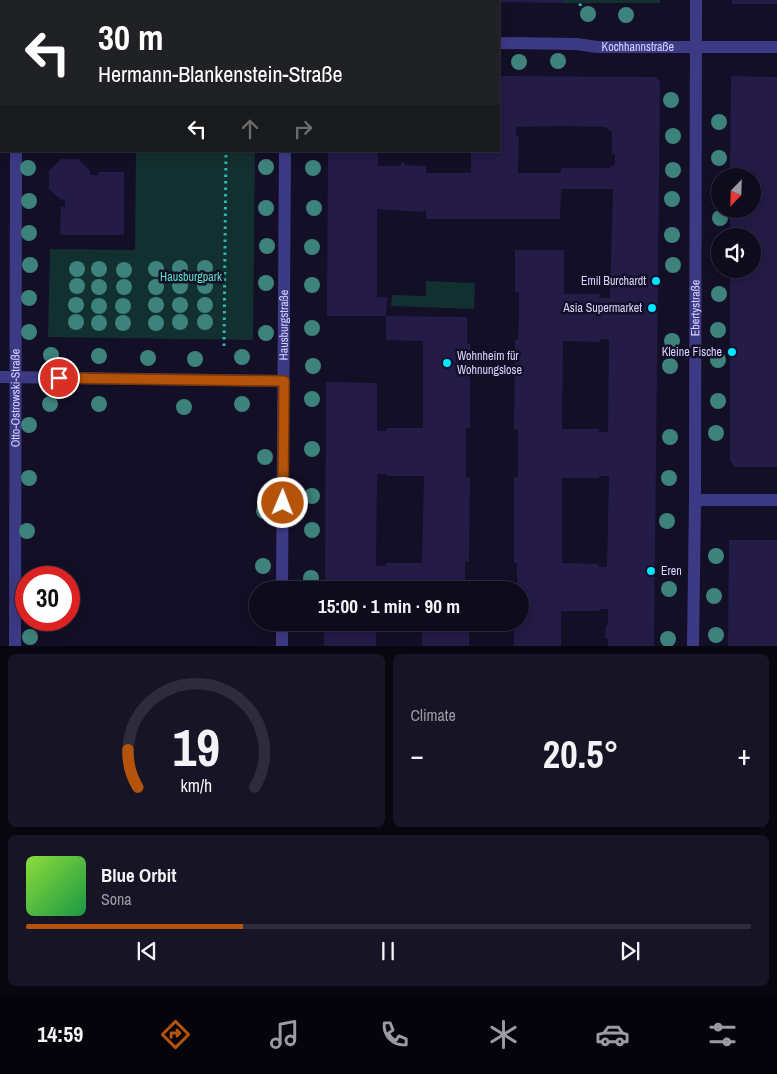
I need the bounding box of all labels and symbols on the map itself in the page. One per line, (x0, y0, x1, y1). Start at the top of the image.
street label: Kochhannstraße (602, 39, 674, 55)
north arrow (711, 168, 761, 218)
park label: Hausburgpark (160, 269, 222, 285)
place label: Emil Burchardt (581, 273, 646, 289)
marker: Emil Burchardt (650, 275, 662, 287)
street label: Ebertystraße (687, 280, 703, 336)
street label: Hausburgstraße (276, 290, 292, 360)
place label: Asia Supermarket (562, 300, 642, 316)
marker: Asia Supermarket (646, 302, 658, 314)
place label: Kleine Fische (662, 344, 722, 360)
marker: Kleine Fische (726, 346, 738, 358)
place label: Wohnheim für Wohnungslose (457, 348, 522, 378)
street label: Otto-Ostrowski-Straße (7, 349, 24, 447)
pin (38, 357, 80, 399)
marker: Wohnheim für Wohnungslose (441, 357, 453, 369)
position arrow (256, 476, 308, 528)
place label: Eren (661, 563, 682, 579)
marker: Eren (645, 565, 657, 577)
speed limit sign: 30 (15, 566, 80, 631)

